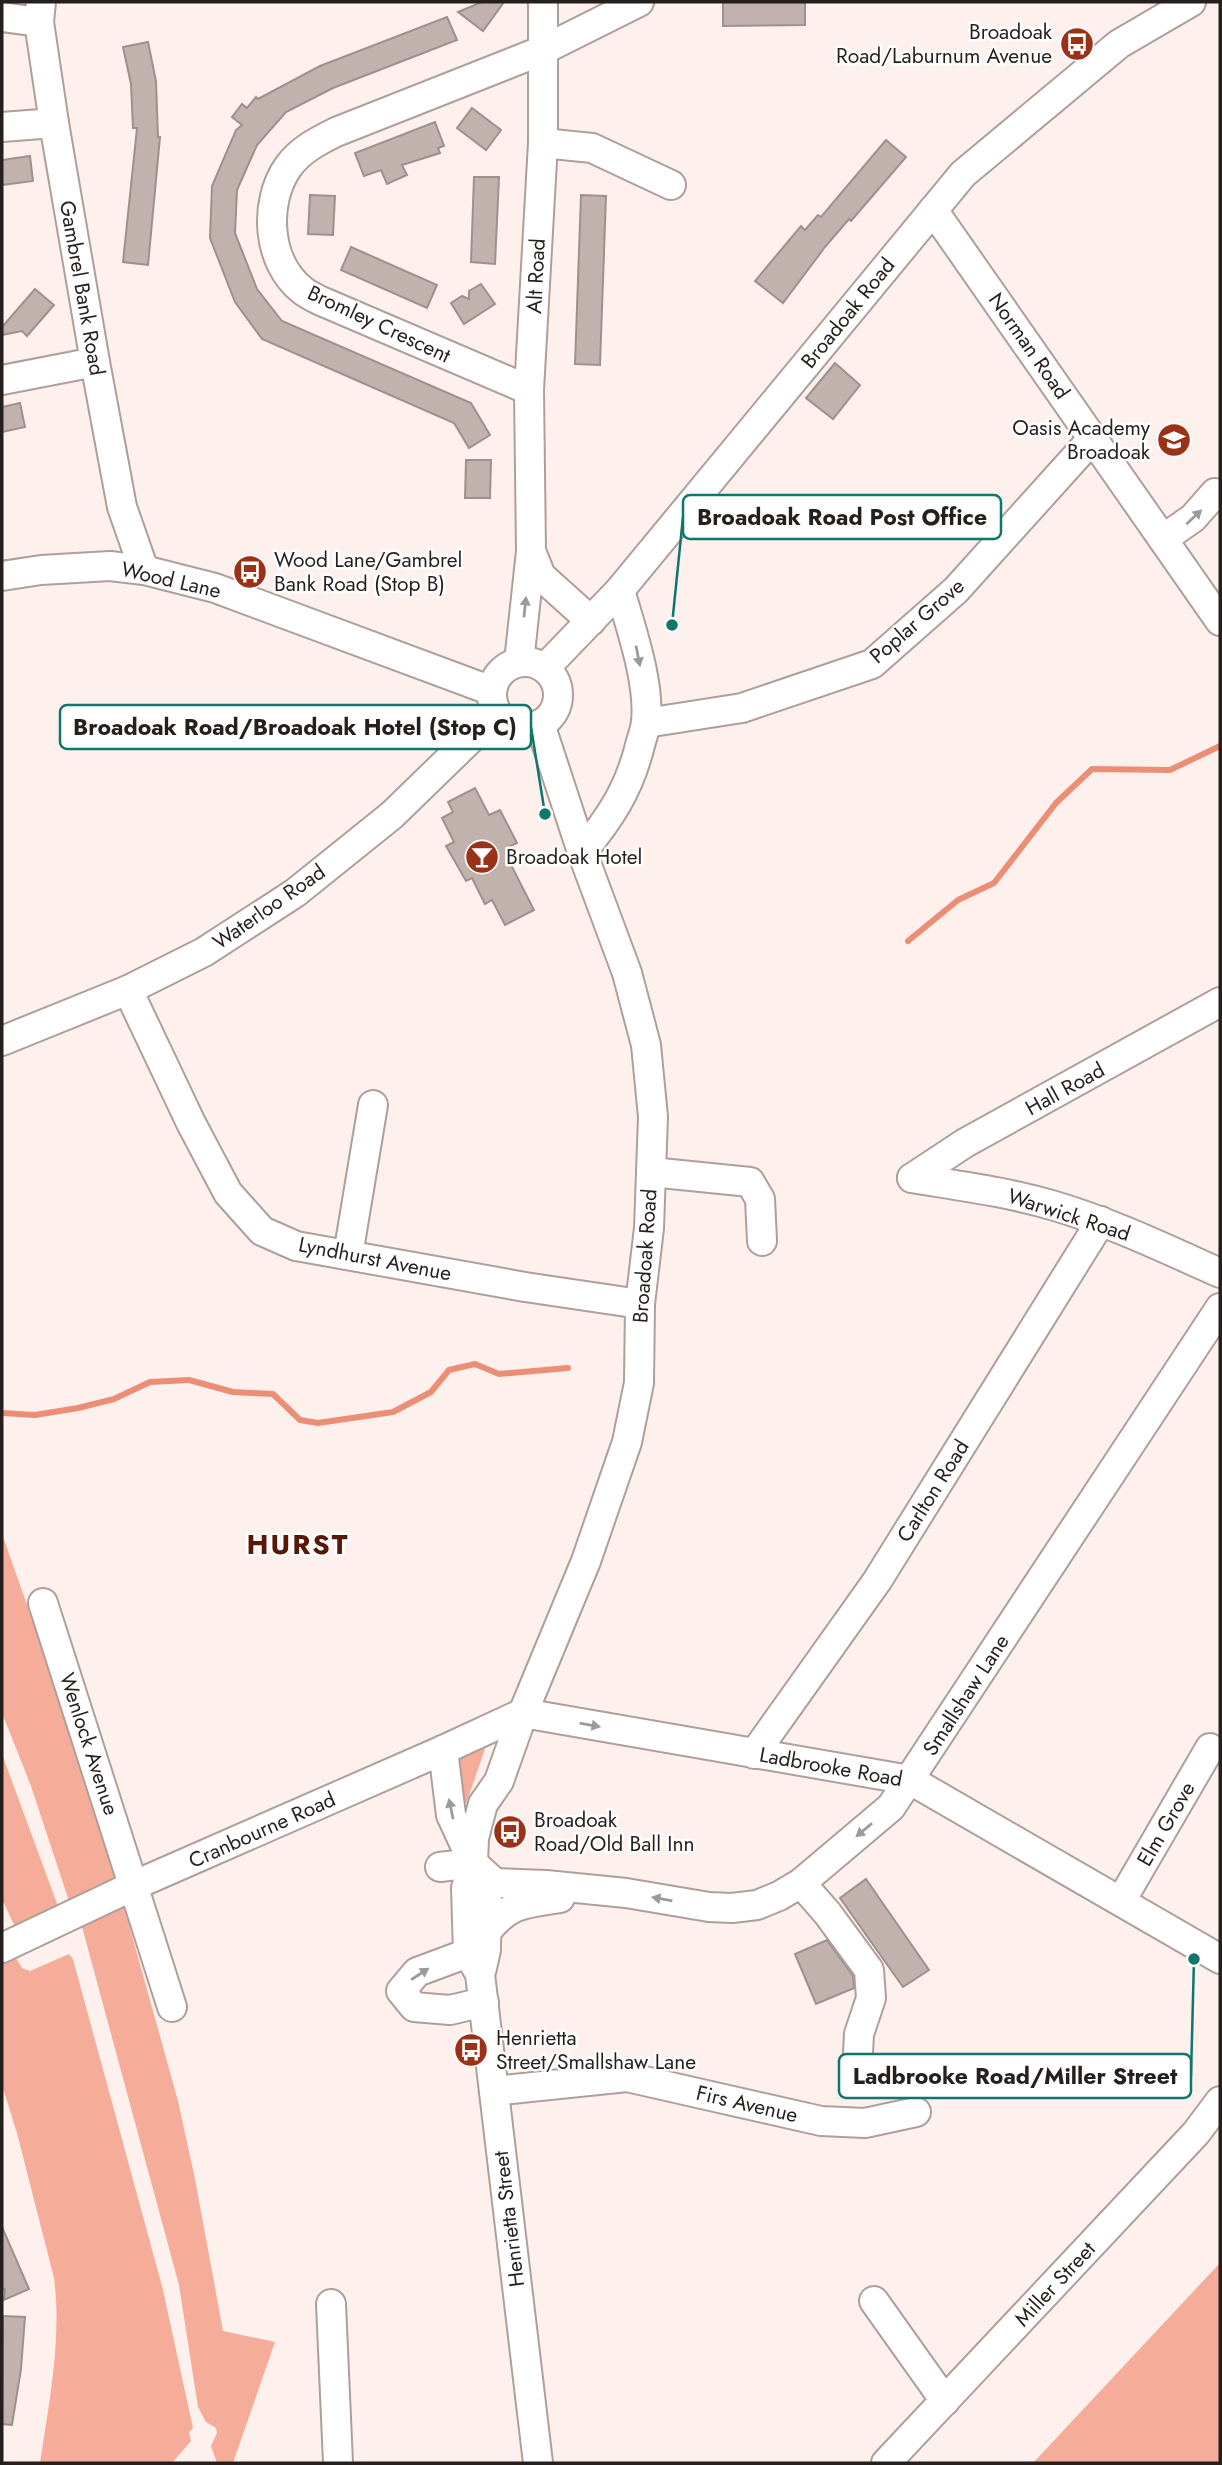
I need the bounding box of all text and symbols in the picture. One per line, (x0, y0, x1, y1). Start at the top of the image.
place label: Broadoak Road/Laburnum Avenue (836, 17, 1053, 71)
bus stop icon: Broadoak Road/Laburnum Avenue (1058, 25, 1096, 63)
street label: Gambrel Bank Road (52, 198, 112, 378)
street label: Alt Road (519, 238, 553, 314)
street label: Broadoak Road (794, 251, 902, 375)
street label: Bromley Crescent (303, 278, 455, 370)
street label: Norman Road (981, 287, 1077, 405)
place label: Oasis Academy Broadoak (1012, 413, 1151, 467)
school or university icon: Oasis Academy Broadoak (1155, 421, 1193, 459)
callout: Broadoak Road Post Office (683, 495, 1001, 539)
text: Broadoak Road Post Office (697, 500, 987, 534)
one-way arrow (1185, 509, 1202, 525)
place label: Wood Lane/Gambrel Bank Road (Stop B) (274, 545, 462, 599)
bus stop icon: Wood Lane/Gambrel Bank Road (Stop B) (231, 553, 269, 591)
street label: Wood Lane (118, 554, 224, 606)
street label: Poplar Grove (863, 571, 971, 671)
one-way arrow (520, 595, 531, 617)
one-way arrow (633, 645, 644, 667)
callout: Broadoak Road/Broadoak Hotel (Stop C) (60, 705, 531, 749)
text: Broadoak Road/Broadoak Hotel (Stop C) (73, 710, 517, 744)
bar icon: Broadoak Hotel (463, 838, 501, 876)
place label: Broadoak Hotel (506, 842, 642, 872)
street label: Waterloo Road (207, 857, 331, 957)
street label: Hall Road (1020, 1055, 1110, 1123)
street label: Warwick Road (1004, 1181, 1134, 1249)
street label: Broadoak Road (625, 1188, 665, 1324)
street label: Lyndhurst Avenue (296, 1229, 454, 1289)
street label: Carlton Road (890, 1434, 976, 1548)
district label: HURST (247, 1524, 349, 1565)
street label: Smallshaw Lane (916, 1628, 1017, 1762)
street label: Wenlock Avenue (52, 1669, 126, 1819)
one-way arrow (579, 1720, 601, 1731)
street label: Ladbrooke Road (757, 1740, 905, 1794)
street label: Elm Grove (1130, 1776, 1202, 1872)
street label: Cranbourne Road (184, 1784, 340, 1876)
one-way arrow (446, 1798, 457, 1820)
place label: Broadoak Road/Old Ball Inn (534, 1805, 694, 1859)
bus stop icon: Broadoak Road/Old Ball Inn (491, 1813, 529, 1851)
one-way arrow (855, 1822, 873, 1838)
one-way arrow (651, 1893, 673, 1904)
one-way arrow (410, 1967, 430, 1980)
place label: Henrietta Street/Smallshaw Lane (496, 2023, 696, 2077)
bus stop icon: Henrietta Street/Smallshaw Lane (452, 2031, 490, 2069)
callout: Ladbrooke Road/Miller Street (839, 2054, 1191, 2098)
text: Ladbrooke Road/Miller Street (853, 2059, 1178, 2093)
street label: Firs Avenue (693, 2078, 801, 2130)
street label: Henrietta Street (486, 2149, 532, 2289)
street label: Miller Street (1008, 2235, 1102, 2333)

